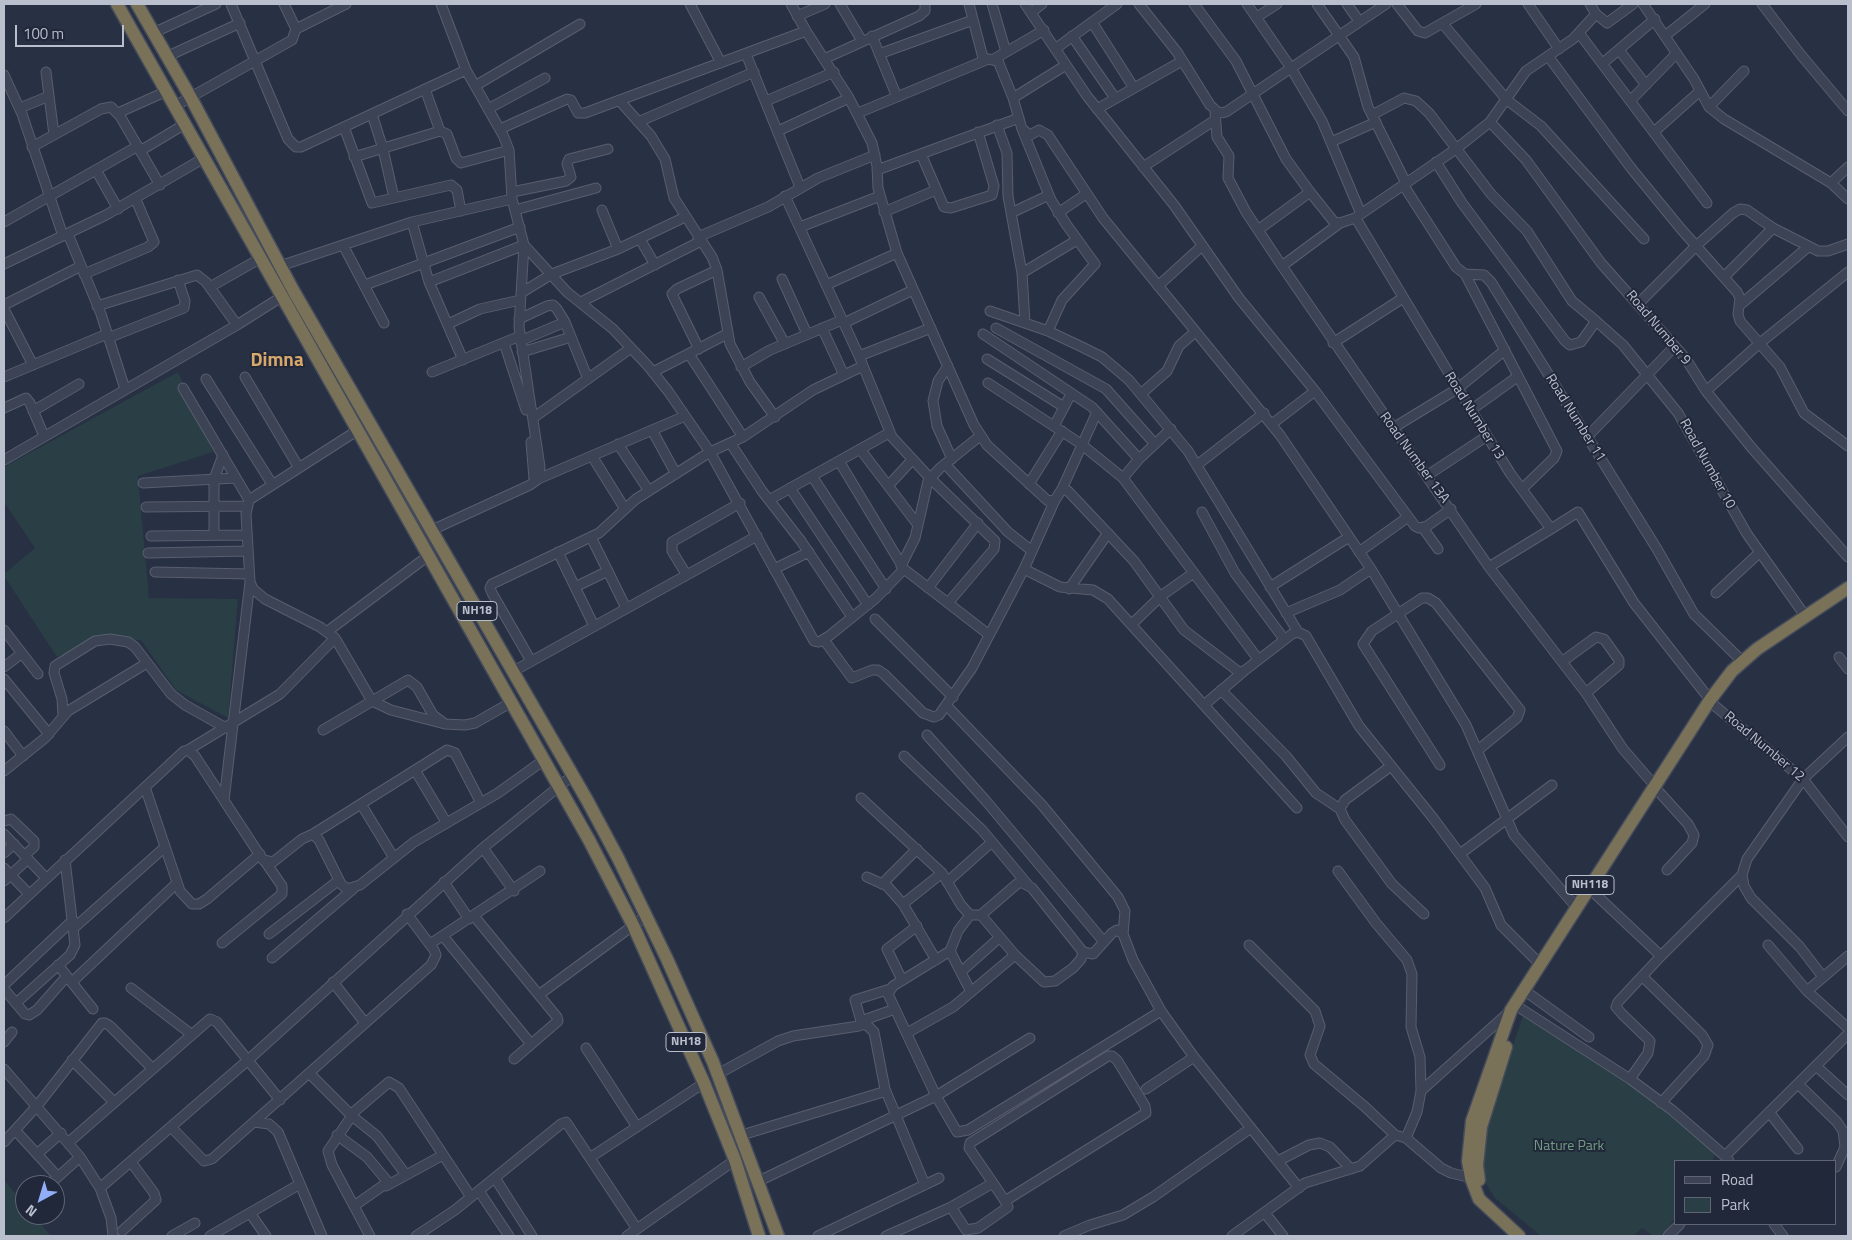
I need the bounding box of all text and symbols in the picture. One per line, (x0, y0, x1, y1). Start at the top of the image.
scale bar (18, 15, 126, 47)
text: 100 m (23, 22, 64, 45)
street label: Road Number 9 (1622, 287, 1694, 369)
district label: Dimna (250, 350, 304, 372)
street label: Road Number 13 (1440, 369, 1508, 463)
street label: Road Number 11 (1541, 371, 1609, 465)
street label: Road Number 13A (1375, 409, 1453, 507)
street label: Road Number 10 (1675, 416, 1739, 512)
road number: NH18 (457, 602, 497, 620)
street label: Road Number 12 (1720, 708, 1808, 786)
road number: NH118 (1566, 876, 1614, 894)
road number: NH18 (666, 1032, 706, 1052)
park label: Nature Park (1534, 1139, 1604, 1155)
legend (1674, 1160, 1837, 1225)
text: Road (1721, 1168, 1753, 1191)
north arrow (15, 1175, 65, 1225)
text: Park (1721, 1193, 1750, 1216)
text: N (21, 1200, 41, 1222)

